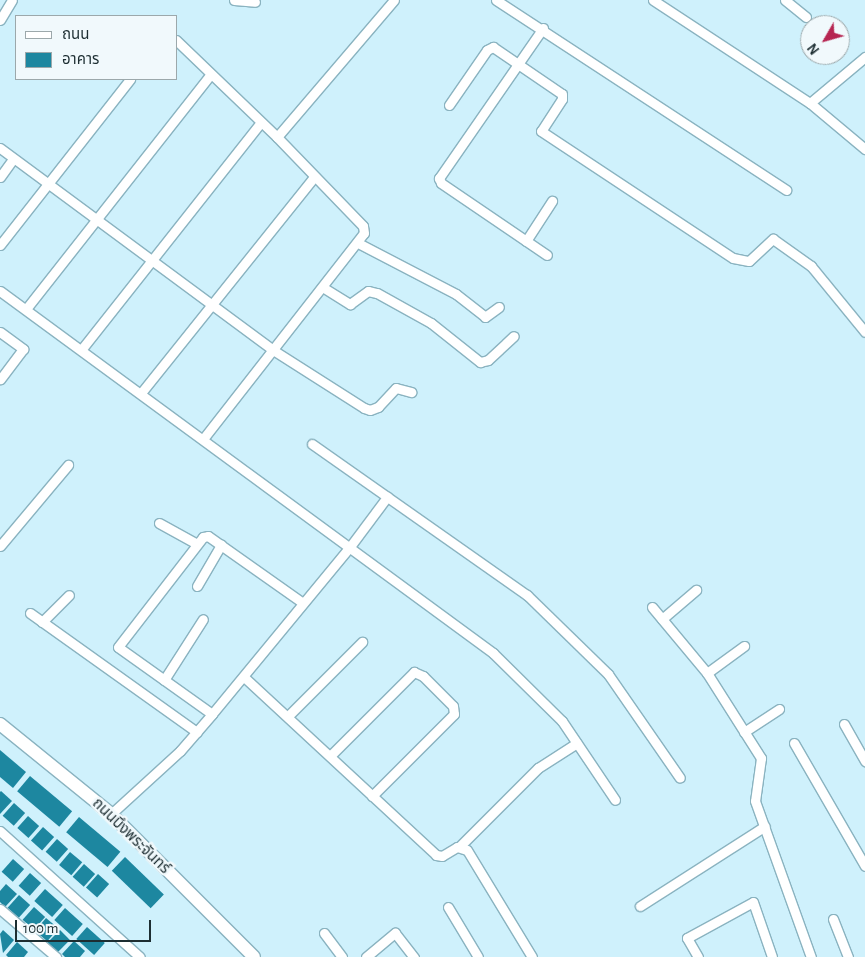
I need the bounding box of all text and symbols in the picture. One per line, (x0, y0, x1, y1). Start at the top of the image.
legend (15, 15, 178, 80)
north arrow (800, 15, 850, 65)
text: ถนน (62, 27, 89, 42)
text: N (805, 40, 822, 57)
text: อาคาร (62, 52, 99, 67)
street label: ถนนบึงพระจันทร์ (88, 794, 174, 878)
scale bar (18, 910, 154, 942)
text: 100 m (23, 921, 58, 936)

